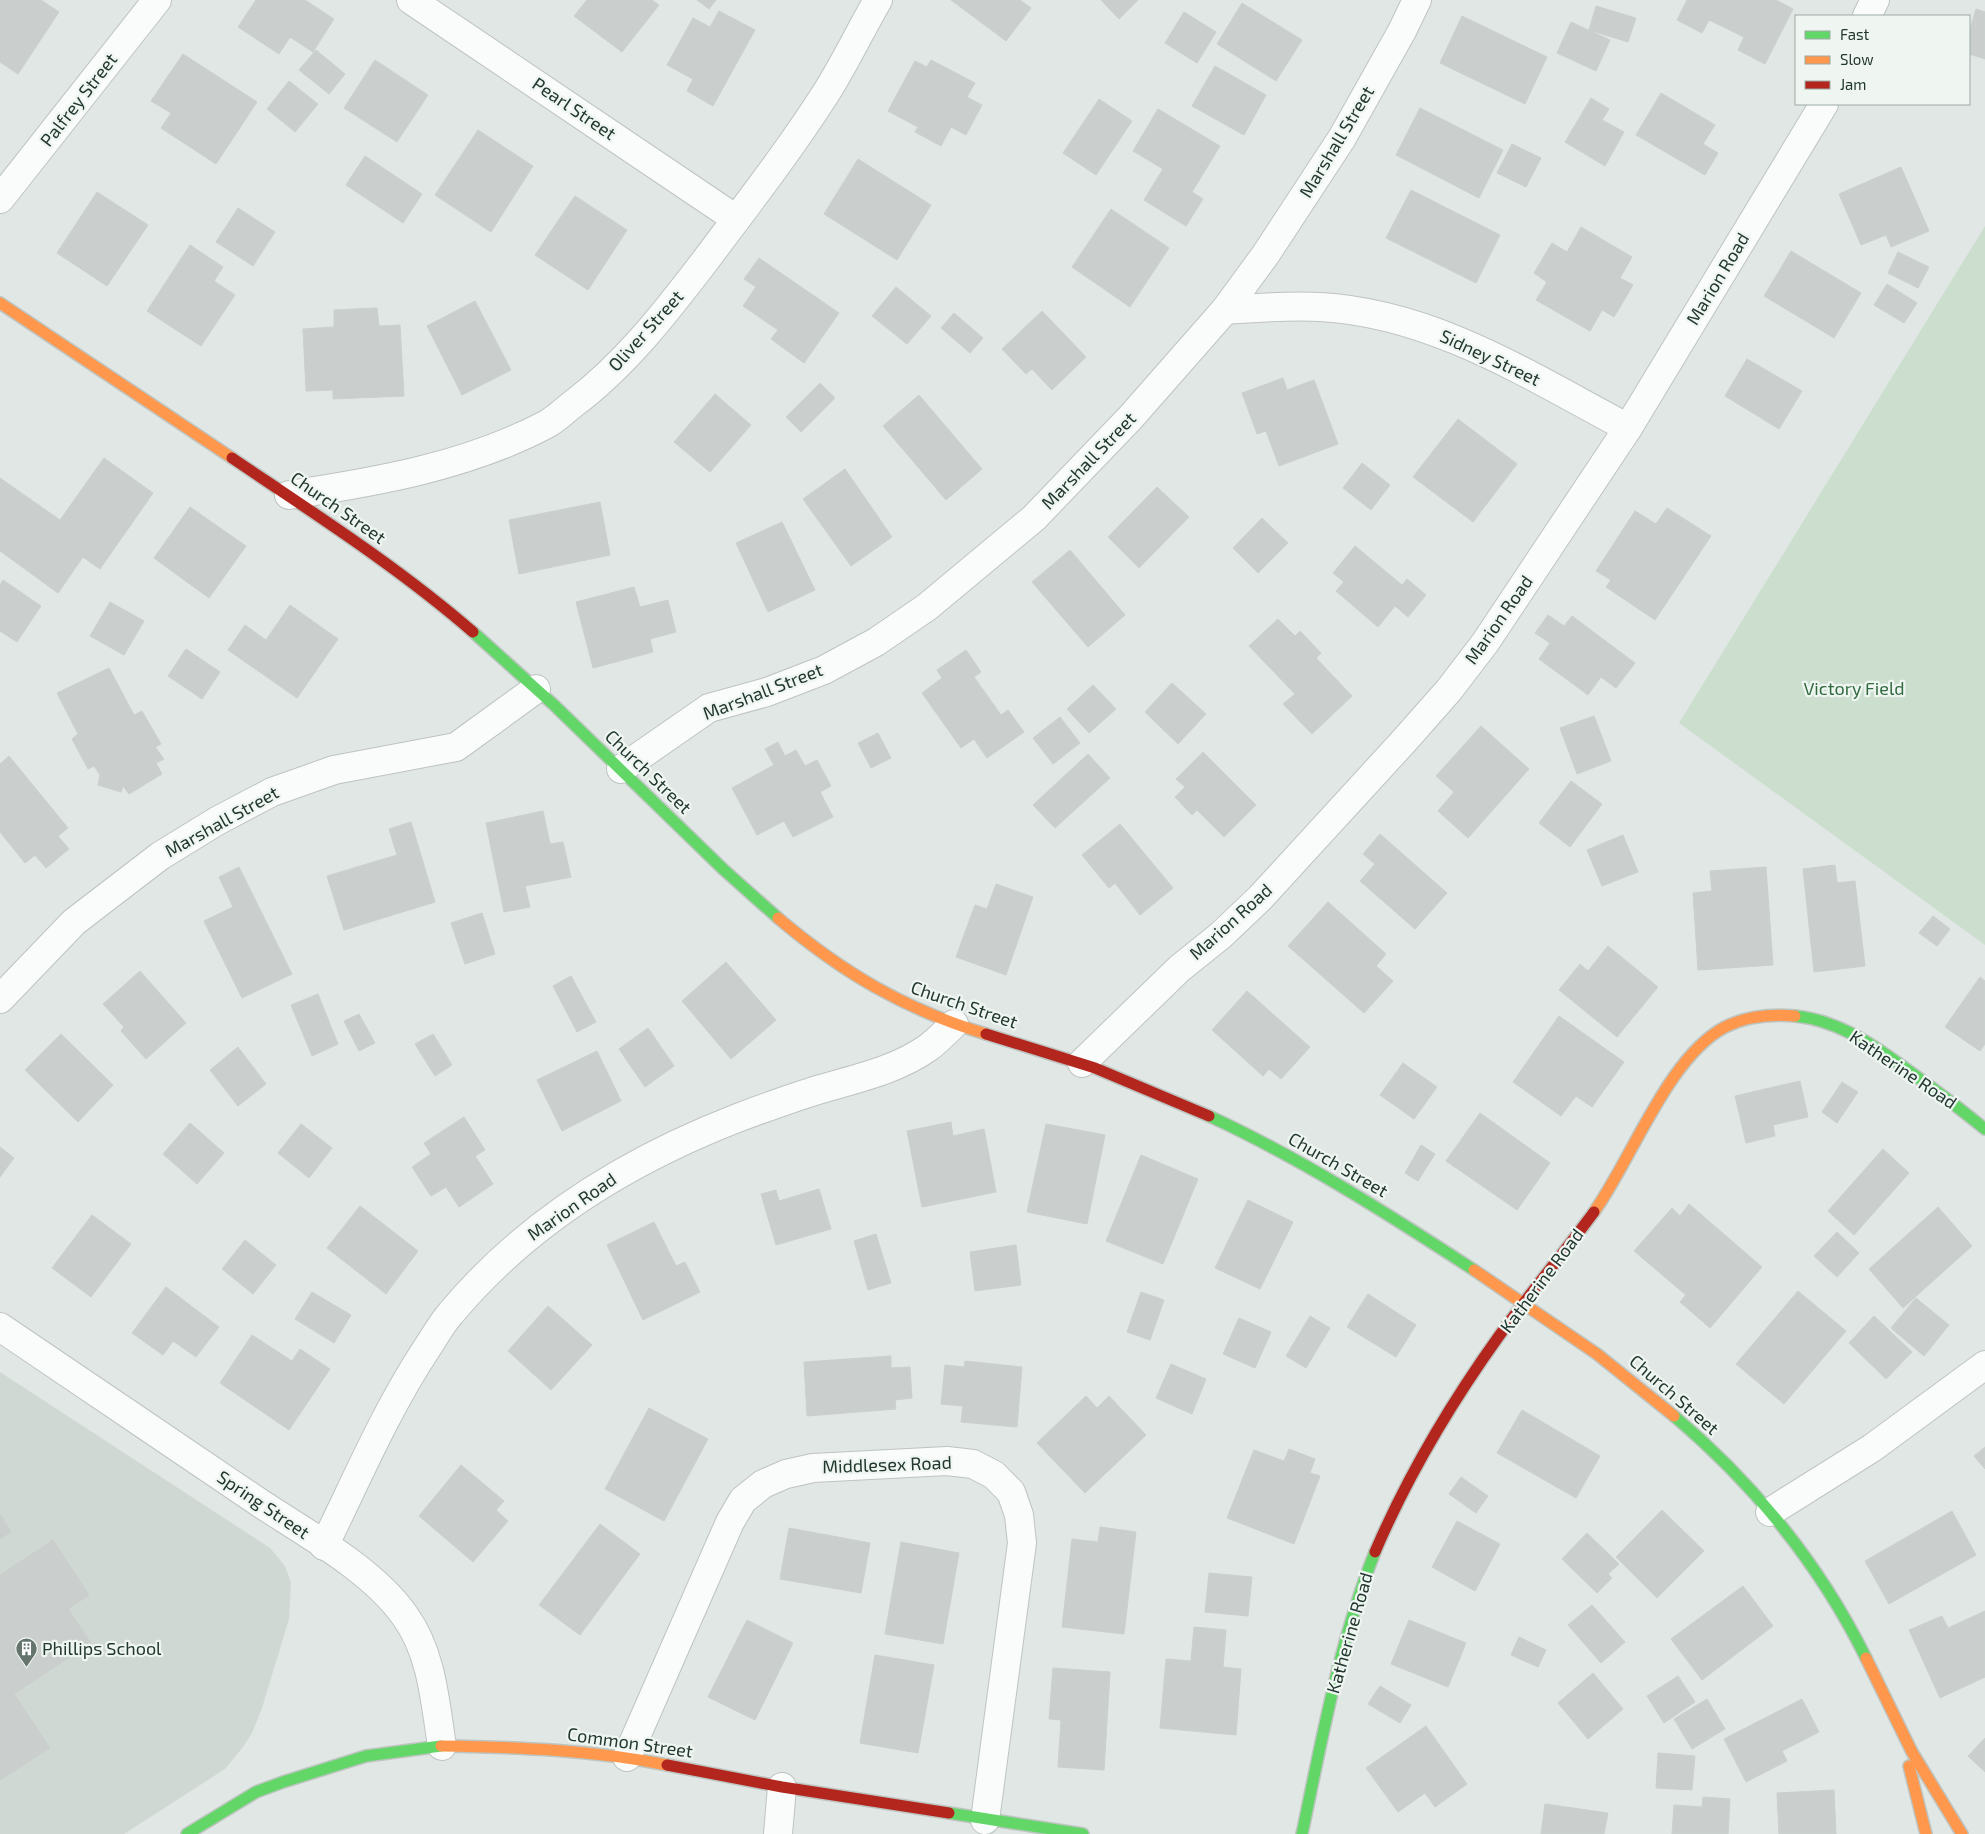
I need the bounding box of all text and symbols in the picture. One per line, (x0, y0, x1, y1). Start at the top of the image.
legend (1795, 15, 1970, 105)
text: Fast (1840, 25, 1870, 43)
street label: Palfrey Street (35, 48, 122, 150)
text: Slow (1840, 50, 1874, 68)
street label: Pearl Street (529, 72, 621, 144)
text: Jam (1840, 75, 1866, 93)
street label: Marshall Street (1294, 81, 1378, 201)
street label: Marion Road (1681, 228, 1753, 329)
street label: Oliver Street (603, 285, 688, 376)
street label: Sidney Street (1437, 324, 1544, 390)
street label: Marshall Street (1036, 407, 1140, 514)
street label: Church Street (287, 466, 391, 548)
street label: Marion Road (1459, 571, 1537, 668)
street label: Marshall Street (700, 658, 826, 724)
park label: Victory Field (1803, 677, 1905, 699)
street label: Church Street (601, 725, 696, 818)
street label: Marshall Street (161, 781, 282, 861)
street label: Marion Road (1185, 878, 1276, 964)
street label: Church Street (908, 976, 1021, 1033)
street label: Katherine Road (1846, 1025, 1961, 1113)
street label: Church Street (1285, 1127, 1392, 1202)
street label: Marion Road (523, 1167, 620, 1245)
street label: Katherine Road (1495, 1224, 1588, 1337)
street label: Church Street (1625, 1349, 1724, 1439)
street label: Middlesex Road (822, 1451, 952, 1477)
street label: Spring Street (213, 1465, 314, 1543)
street label: Katherine Road (1321, 1570, 1377, 1696)
building icon: Phillips School (14, 1637, 38, 1668)
place label: Phillips School (42, 1637, 162, 1659)
street label: Common Street (566, 1722, 695, 1762)

